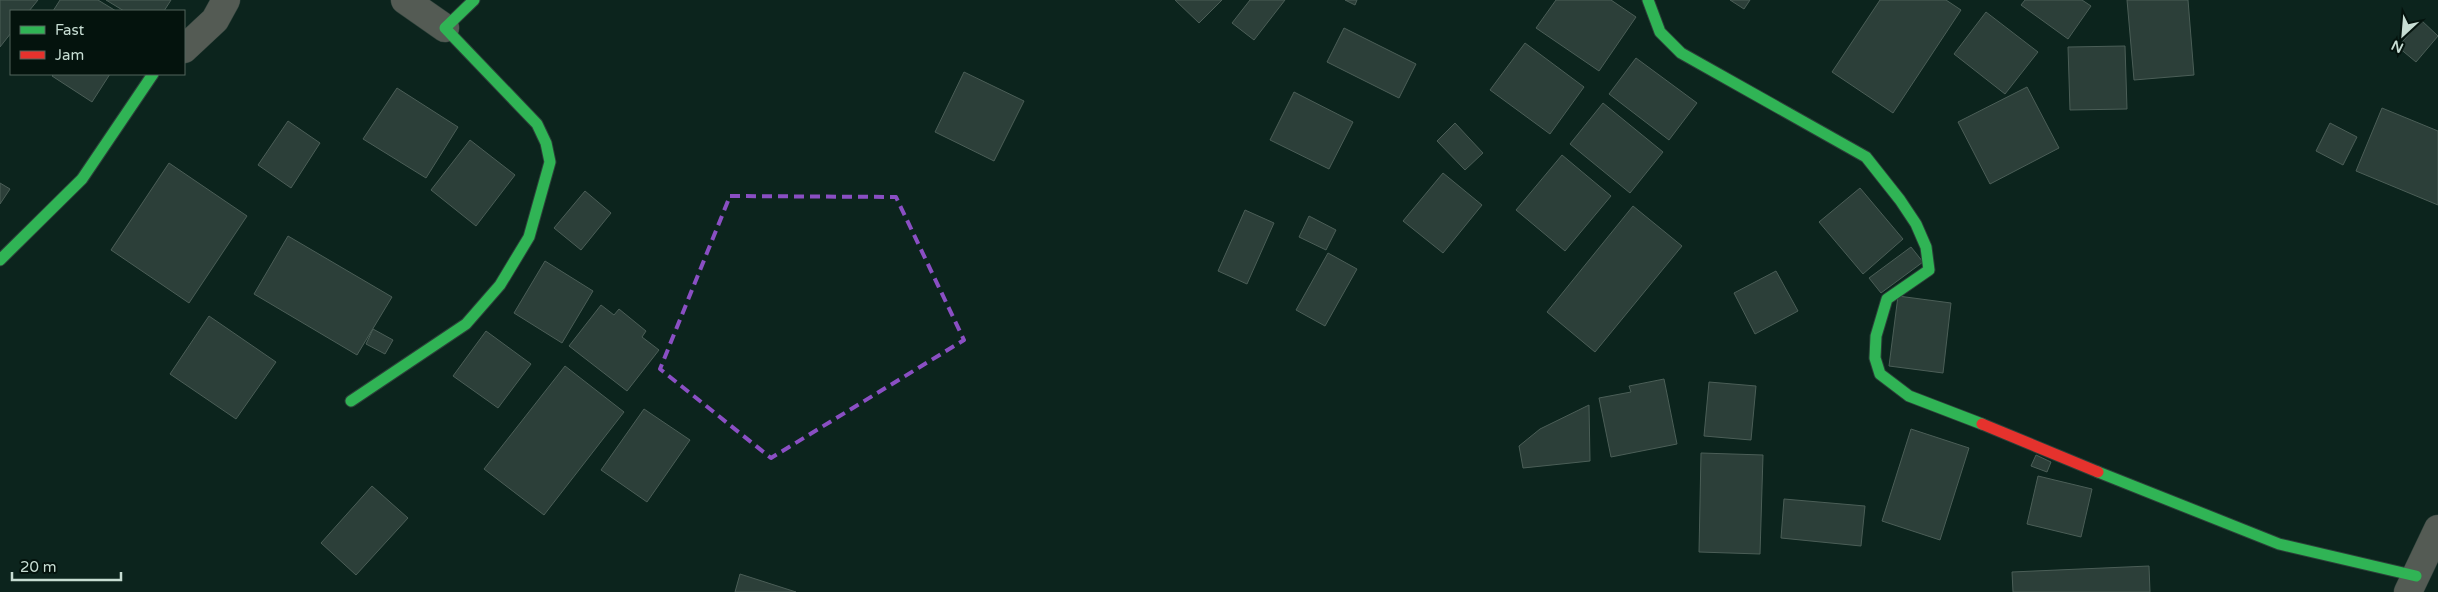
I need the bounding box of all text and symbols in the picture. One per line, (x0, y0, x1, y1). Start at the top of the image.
legend (10, 10, 185, 75)
north arrow (2378, 10, 2428, 60)
text: Fast (55, 21, 85, 39)
text: N (2389, 36, 2406, 56)
text: Jam (55, 46, 84, 64)
scale bar (12, 550, 121, 582)
text: 20 m (20, 558, 57, 576)

